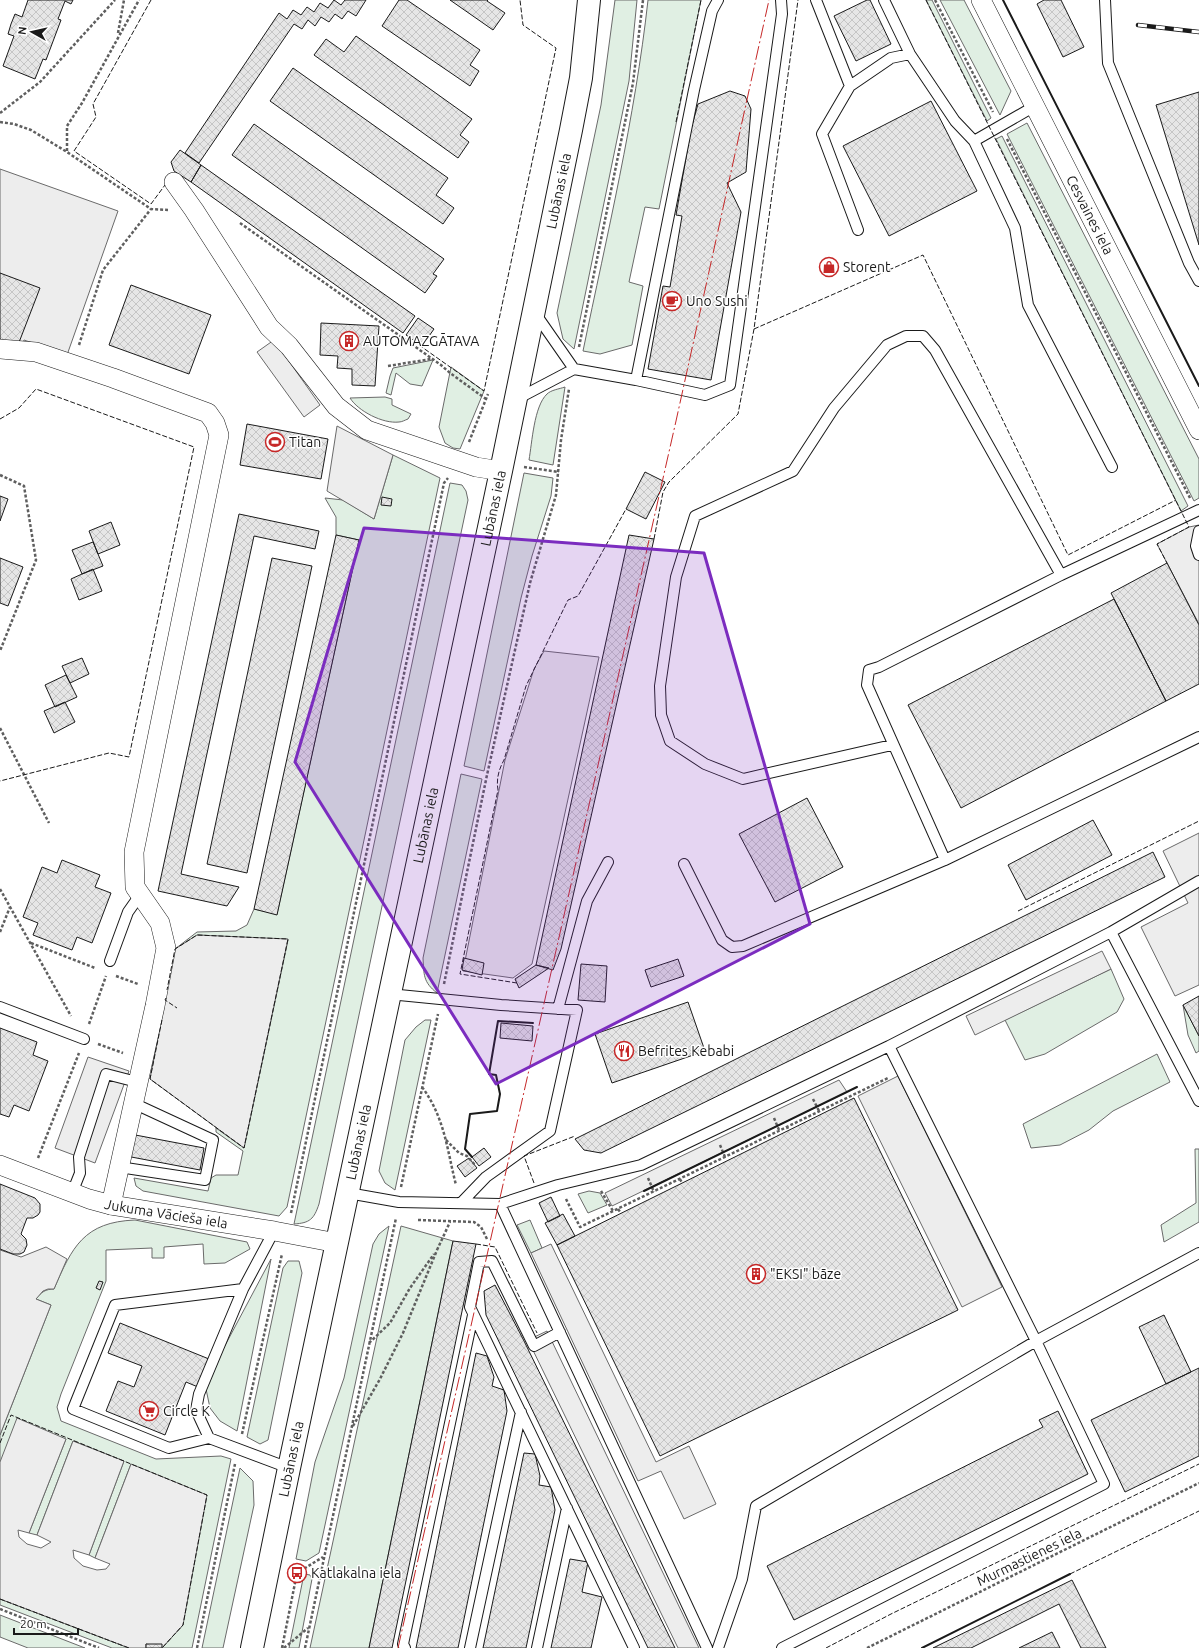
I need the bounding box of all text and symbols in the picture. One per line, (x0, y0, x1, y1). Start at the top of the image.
north arrow (12, 12, 52, 52)
text: N (16, 26, 29, 36)
street label: Lubānas iela (543, 152, 574, 230)
street label: Cesvaines iela (1063, 173, 1117, 257)
shop icon: Storent (818, 256, 840, 278)
place label: Storent (843, 259, 891, 275)
cafe icon: Uno Sushi (661, 290, 683, 312)
place label: Uno Sushi (686, 293, 748, 309)
building icon: AUTOMAZGĀTAVA (338, 330, 360, 352)
place label: AUTOMAZGĀTAVA (363, 333, 479, 349)
sports icon: Titan (264, 431, 286, 453)
place label: Titan (289, 434, 321, 450)
street label: Lubānas iela (477, 469, 509, 548)
street label: Lubānas iela (410, 786, 442, 865)
restaurant icon: Befrites Kebabi (613, 1040, 635, 1062)
place label: Befrites Kebabi (638, 1043, 734, 1059)
street label: Lubānas iela (342, 1103, 374, 1181)
street label: Jukuma Vācieša iela (103, 1196, 229, 1232)
building icon: "EKSI" bāze (745, 1263, 767, 1285)
place label: "EKSI" bāze (770, 1266, 841, 1282)
supermarket icon: Circle K (138, 1400, 160, 1422)
place label: Circle K (163, 1403, 210, 1419)
street label: Lubānas iela (275, 1420, 307, 1498)
street label: Murmastienes iela (974, 1525, 1084, 1589)
bus stop icon: Katlakalna iela (286, 1562, 308, 1584)
place label: Katlakalna iela (311, 1565, 401, 1581)
scale bar (14, 1610, 78, 1636)
text: 20 m (20, 1617, 47, 1630)

